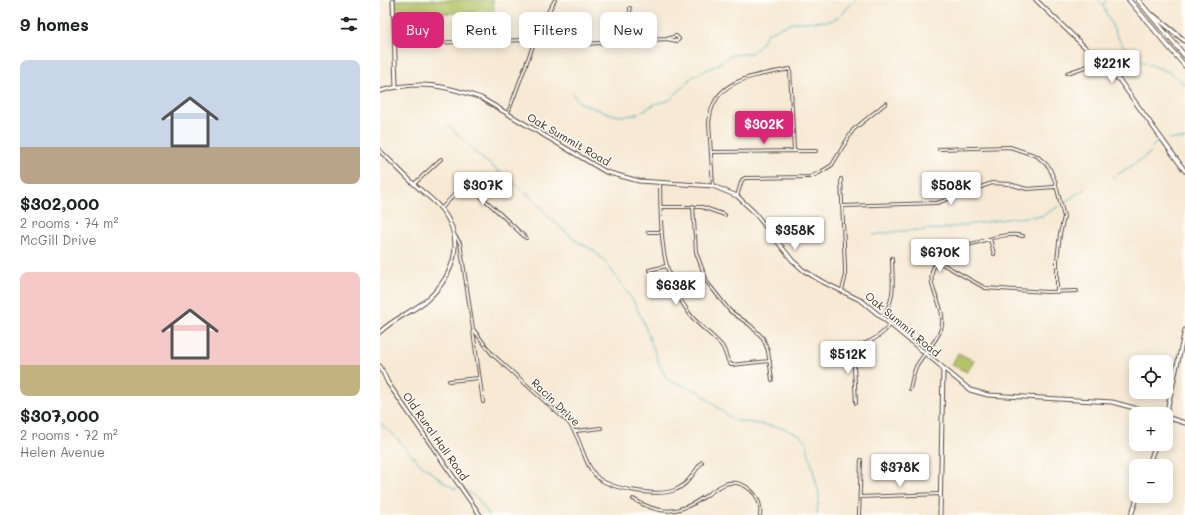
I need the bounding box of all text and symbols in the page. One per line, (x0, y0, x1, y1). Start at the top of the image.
chip: Buy (392, 12, 444, 48)
chip: Rent (452, 12, 511, 48)
chip: Filters (519, 12, 592, 48)
chip: New (600, 12, 657, 48)
text: 9 homes (20, 13, 89, 35)
icon: filters (338, 13, 360, 35)
pin: $221K (1084, 50, 1140, 84)
text: $221K (1094, 54, 1130, 71)
icon: home (154, 86, 226, 158)
street label: Oak Summit Road (525, 109, 613, 169)
pin: $302K (736, 111, 792, 145)
text: $302K (744, 115, 784, 132)
pin: $307K (455, 172, 511, 206)
pin: $508K (923, 172, 979, 206)
text: $307K (463, 176, 503, 193)
text: $508K (931, 176, 971, 193)
text: $302,000 (20, 192, 99, 214)
text: 2 rooms · 74 m² (20, 214, 118, 231)
pin: $358K (767, 217, 823, 251)
text: $358K (775, 221, 815, 238)
text: McGill Drive (20, 231, 97, 248)
pin: $670K (912, 239, 968, 273)
text: $670K (920, 243, 960, 260)
pin: $638K (648, 272, 704, 306)
text: $638K (656, 276, 696, 293)
street label: Oak Summit Road (862, 288, 944, 360)
icon: home (154, 298, 226, 370)
pin: $512K (820, 341, 876, 375)
text: $512K (829, 345, 867, 362)
map controls (1129, 355, 1173, 503)
button: locate (1129, 355, 1173, 399)
street label: Racin Drive (528, 375, 584, 429)
street label: Old Rural Hall Road (400, 389, 472, 483)
text: $307,000 (20, 404, 99, 426)
button: + (1129, 407, 1173, 451)
text: 2 rooms · 72 m² (20, 426, 118, 443)
text: Helen Avenue (20, 443, 105, 460)
pin: $378K (872, 454, 928, 488)
text: $378K (880, 458, 920, 475)
button: − (1129, 459, 1173, 503)

